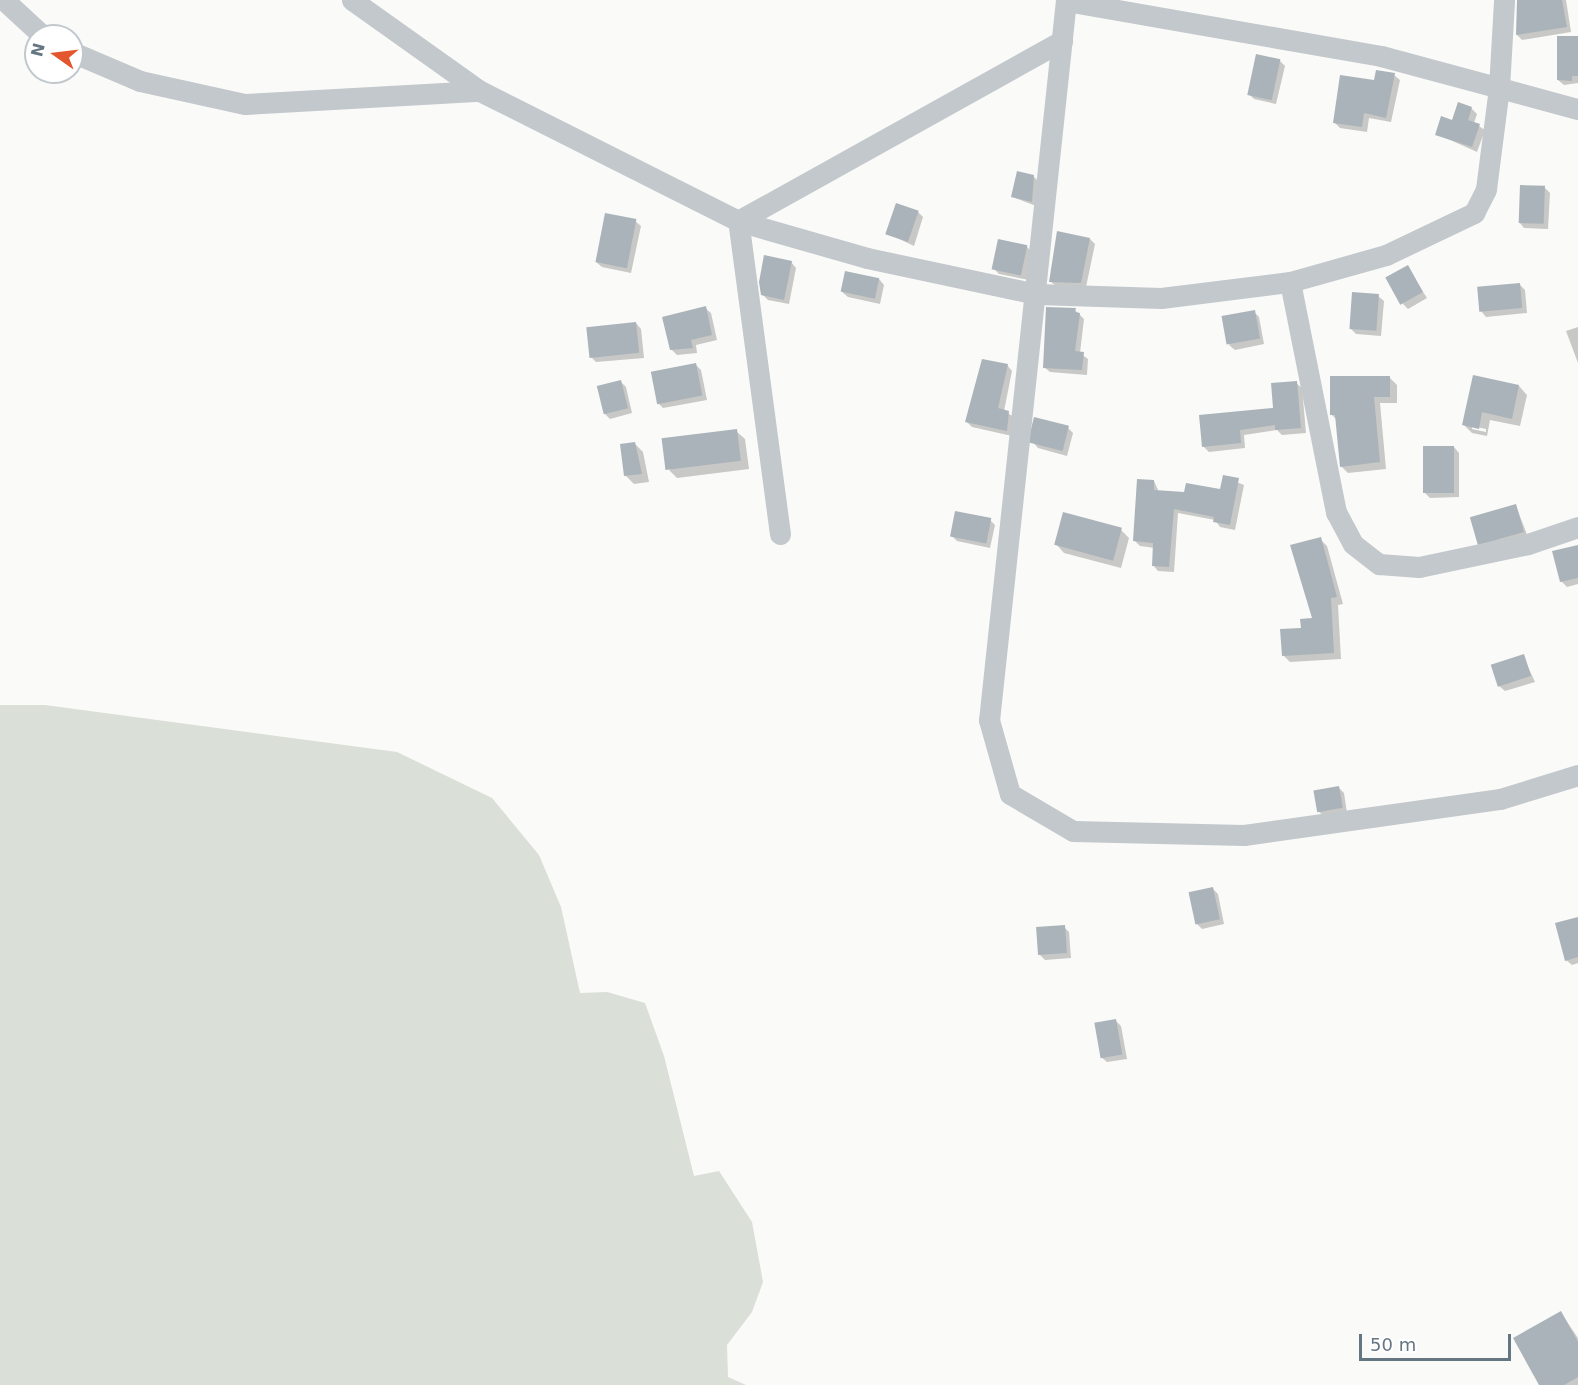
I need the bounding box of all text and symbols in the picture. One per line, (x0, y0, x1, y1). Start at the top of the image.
north arrow (24, 24, 84, 84)
text: N (27, 41, 49, 59)
scale bar (1362, 1322, 1514, 1360)
text: 50 m (1370, 1334, 1416, 1355)

